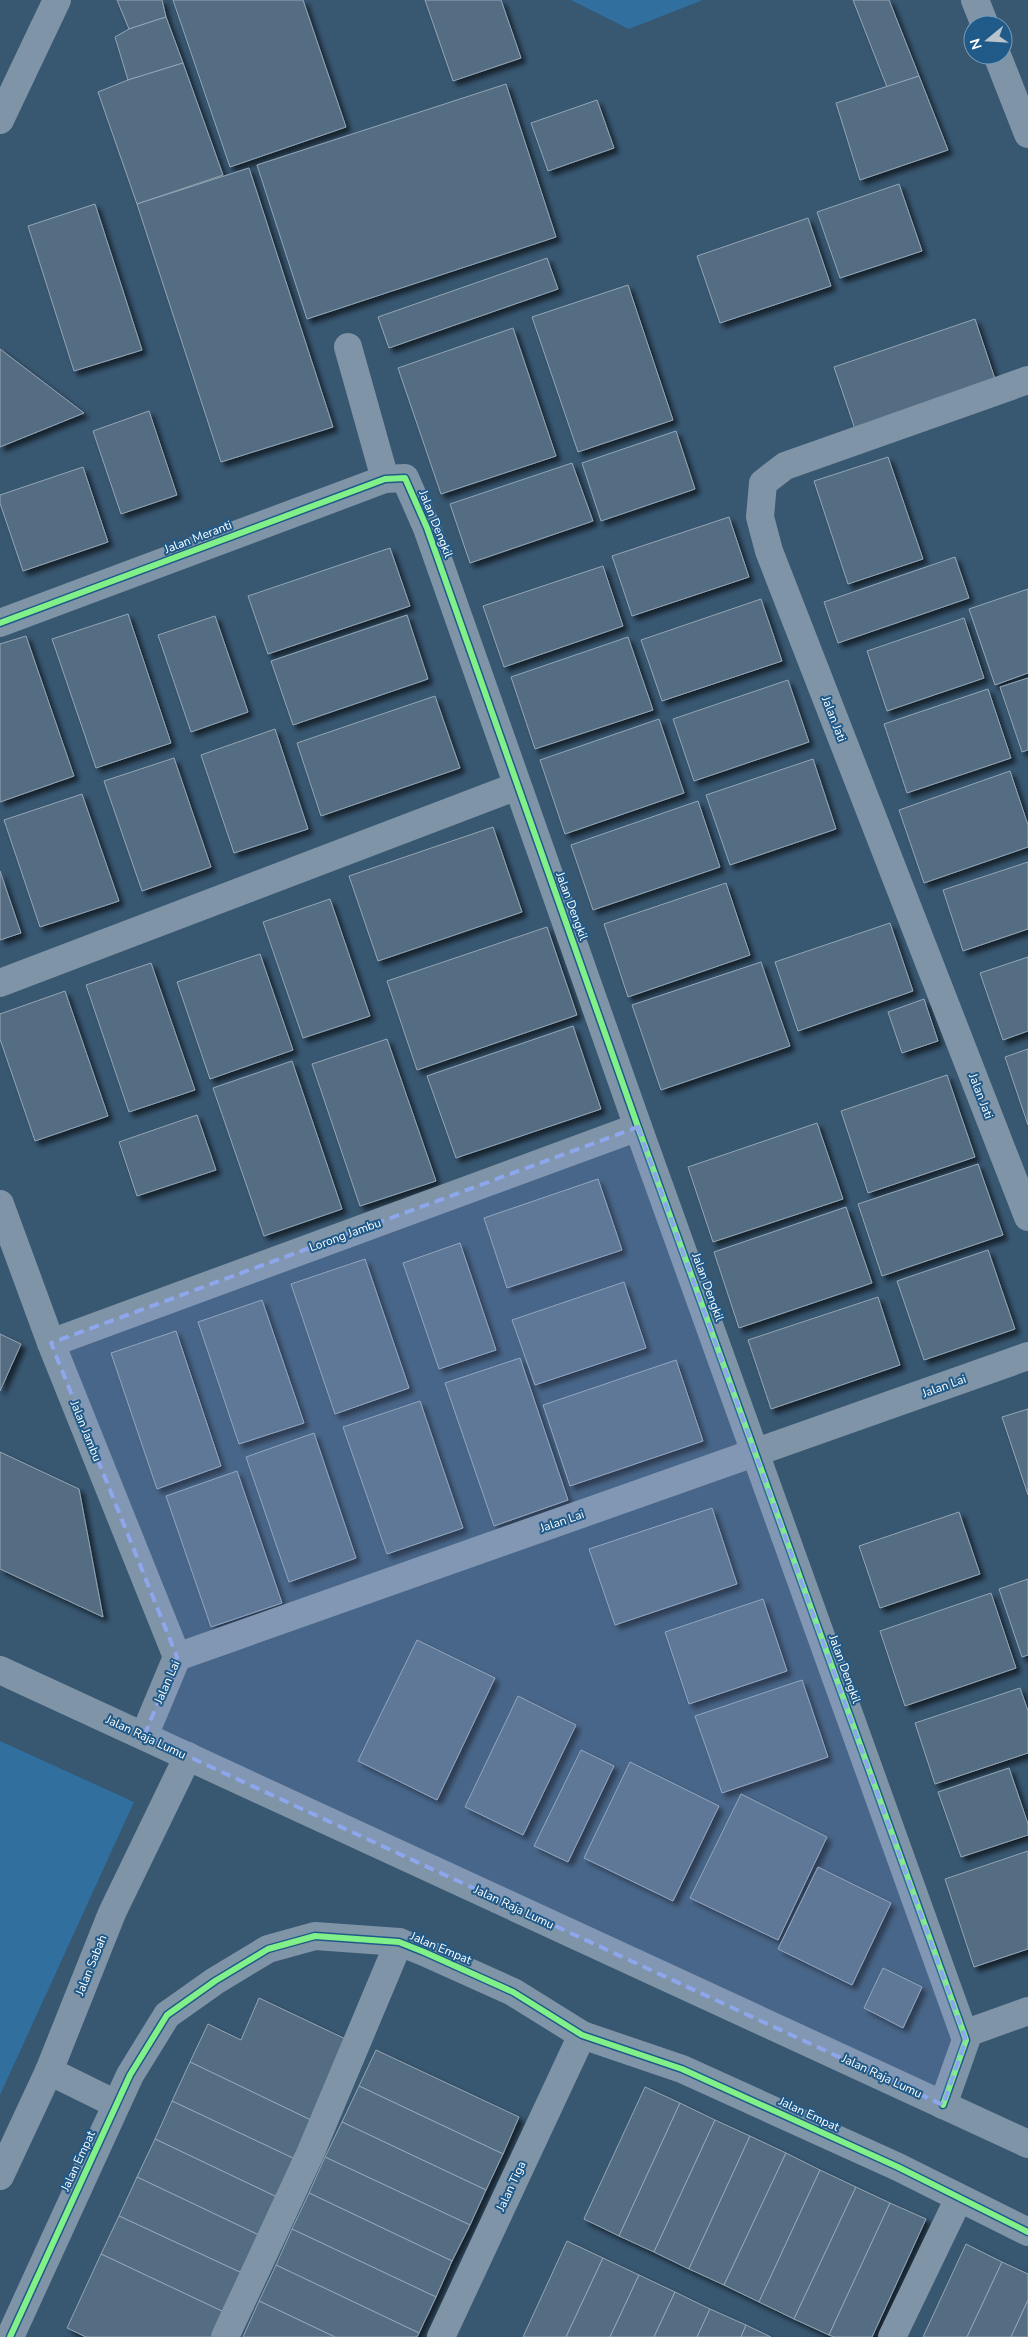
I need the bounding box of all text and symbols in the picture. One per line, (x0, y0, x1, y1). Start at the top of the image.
north arrow (963, 15, 1013, 65)
text: N (965, 36, 987, 52)
street label: Jalan Dengkil (415, 487, 457, 561)
street label: Jalan Meranti (161, 517, 234, 558)
street label: Jalan Jati (818, 693, 850, 744)
street label: Jalan Dengkil (552, 869, 592, 943)
street label: Jalan Jati (965, 1070, 997, 1121)
street label: Lorong Jambu (307, 1215, 383, 1255)
street label: Jalan Dengkil (688, 1250, 728, 1324)
street label: Jalan Lai (919, 1371, 968, 1402)
street label: Jalan Jambu (66, 1397, 105, 1464)
street label: Jalan Lai (537, 1506, 586, 1536)
street label: Jalan Dengkil (825, 1632, 865, 1706)
street label: Jalan Lai (150, 1658, 184, 1707)
street label: Jalan Raja Lumu (102, 1711, 189, 1763)
street label: Jalan Raja Lumu (470, 1881, 557, 1933)
street label: Jalan Empat (407, 1928, 475, 1968)
street label: Jalan Sabah (71, 1932, 110, 1999)
street label: Jalan Raja Lumu (838, 2050, 925, 2102)
street label: Jalan Empat (775, 2093, 843, 2135)
street label: Jalan Empat (57, 2127, 99, 2195)
street label: Jalan Tiga (492, 2158, 530, 2215)

